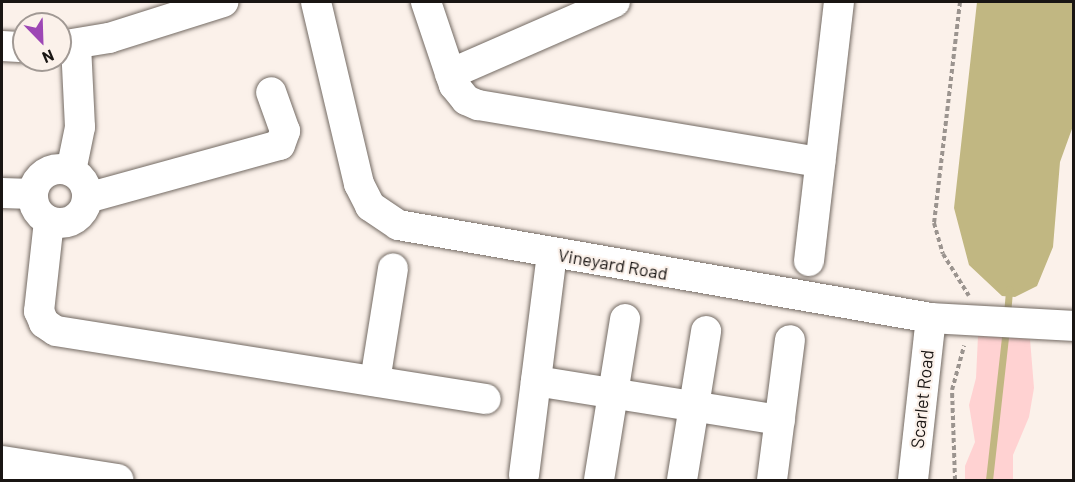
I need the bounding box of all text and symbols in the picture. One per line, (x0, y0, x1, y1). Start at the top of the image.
north arrow (12, 12, 72, 72)
text: N (40, 46, 57, 68)
street label: Vineyard Road (556, 244, 670, 284)
street label: Scarlet Road (906, 349, 938, 449)

